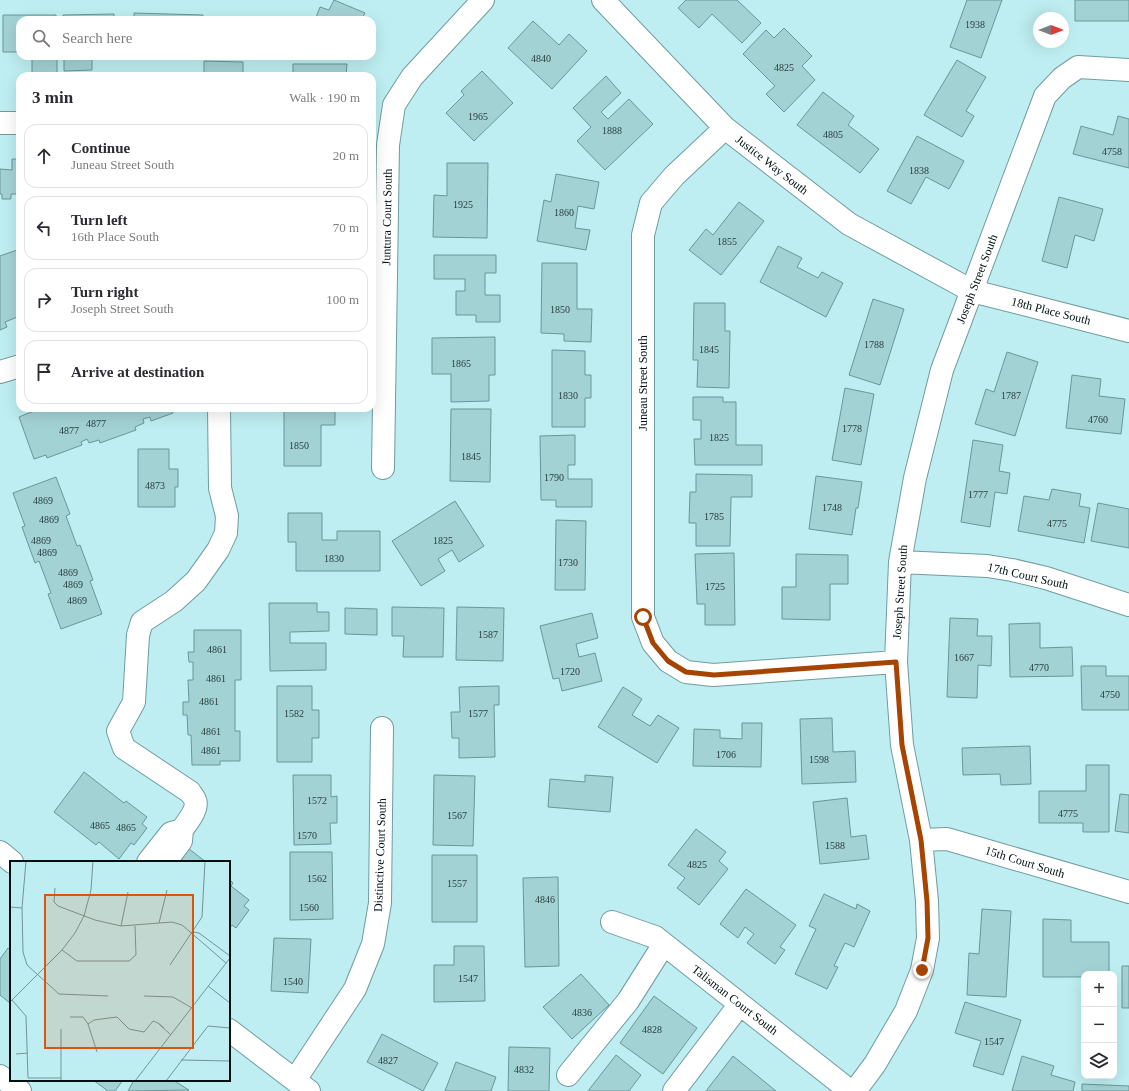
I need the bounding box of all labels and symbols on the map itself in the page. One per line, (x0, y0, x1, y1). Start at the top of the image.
north arrow (1033, 12, 1069, 48)
house number: 1938 (965, 19, 985, 30)
house number: 4840 (531, 53, 551, 64)
house number: 4825 (774, 62, 794, 73)
house number: 1965 (468, 111, 488, 122)
house number: 1888 (602, 125, 622, 136)
house number: 4805 (823, 129, 843, 140)
street label: Justice Way South (733, 132, 811, 198)
house number: 4758 (1102, 146, 1122, 157)
house number: 1838 (909, 165, 929, 176)
street label: Juntura Court South (379, 169, 395, 265)
house number: 1925 (453, 199, 473, 210)
house number: 1860 (554, 207, 574, 218)
street label: Joseph Street South (954, 232, 1000, 326)
house number: 1855 (717, 236, 737, 247)
street label: 18th Place South (1010, 294, 1092, 328)
house number: 1850 (550, 304, 570, 315)
street label: Juneau Street South (636, 335, 650, 431)
house number: 1788 (864, 339, 884, 350)
house number: 1845 (699, 344, 719, 355)
house number: 1865 (451, 358, 471, 369)
house number: 1830 (558, 390, 578, 401)
house number: 1787 (1001, 390, 1021, 401)
house number: 4760 (1088, 414, 1108, 425)
house number: 4877 (86, 418, 106, 429)
house number: 1778 (842, 423, 862, 434)
house number: 4877 (59, 425, 79, 436)
house number: 1825 (709, 432, 729, 443)
house number: 1850 (289, 440, 309, 451)
house number: 1845 (461, 451, 481, 462)
house number: 1790 (544, 472, 564, 483)
house number: 4873 (145, 480, 165, 491)
house number: 1777 (968, 489, 988, 500)
house number: 4869 (33, 495, 53, 506)
house number: 1748 (822, 502, 842, 513)
house number: 1785 (704, 511, 724, 522)
house number: 4869 (39, 514, 59, 525)
house number: 4775 (1047, 518, 1067, 529)
house number: 4869 (31, 535, 51, 546)
house number: 1825 (433, 535, 453, 546)
street label: Joseph Street South (890, 544, 910, 640)
house number: 4869 (37, 547, 57, 558)
house number: 1830 (324, 553, 344, 564)
house number: 1730 (558, 557, 578, 568)
street label: 17th Court South (986, 560, 1070, 592)
house number: 4869 (58, 567, 78, 578)
house number: 4869 (63, 579, 83, 590)
house number: 1725 (705, 581, 725, 592)
house number: 4869 (67, 595, 87, 606)
route start (634, 608, 652, 626)
house number: 1587 (478, 629, 498, 640)
house number: 4861 (207, 644, 227, 655)
house number: 1667 (954, 652, 974, 663)
house number: 4770 (1029, 662, 1049, 673)
house number: 1720 (560, 666, 580, 677)
house number: 4861 (206, 673, 226, 684)
house number: 4750 (1100, 689, 1120, 700)
house number: 4861 (199, 696, 219, 707)
house number: 1582 (284, 708, 304, 719)
house number: 1577 (468, 708, 488, 719)
house number: 4861 (201, 726, 221, 737)
house number: 4861 (201, 745, 221, 756)
house number: 1706 (716, 749, 736, 760)
house number: 1598 (809, 754, 829, 765)
house number: 1572 (307, 795, 327, 806)
street label: Distinctive Court South (371, 798, 389, 912)
house number: 4775 (1058, 808, 1078, 819)
house number: 1567 (447, 810, 467, 821)
house number: 4865 (90, 820, 110, 831)
house number: 4865 (116, 822, 136, 833)
house number: 1570 (297, 830, 317, 841)
house number: 1588 (825, 840, 845, 851)
street label: 15th Court South (983, 843, 1067, 881)
house number: 4825 (687, 859, 707, 870)
inset map (10, 861, 230, 1081)
house number: 1562 (307, 873, 327, 884)
house number: 1557 (447, 878, 467, 889)
house number: 4846 (535, 894, 555, 905)
house number: 1560 (299, 902, 319, 913)
route end (913, 961, 931, 979)
street label: Talisman Court South (689, 962, 781, 1038)
house number: 1547 (458, 973, 478, 984)
house number: 1540 (283, 976, 303, 987)
house number: 4836 (572, 1007, 592, 1018)
house number: 4828 (642, 1024, 662, 1035)
house number: 1547 (984, 1036, 1004, 1047)
house number: 4827 (378, 1055, 398, 1066)
house number: 4832 (514, 1064, 534, 1075)

